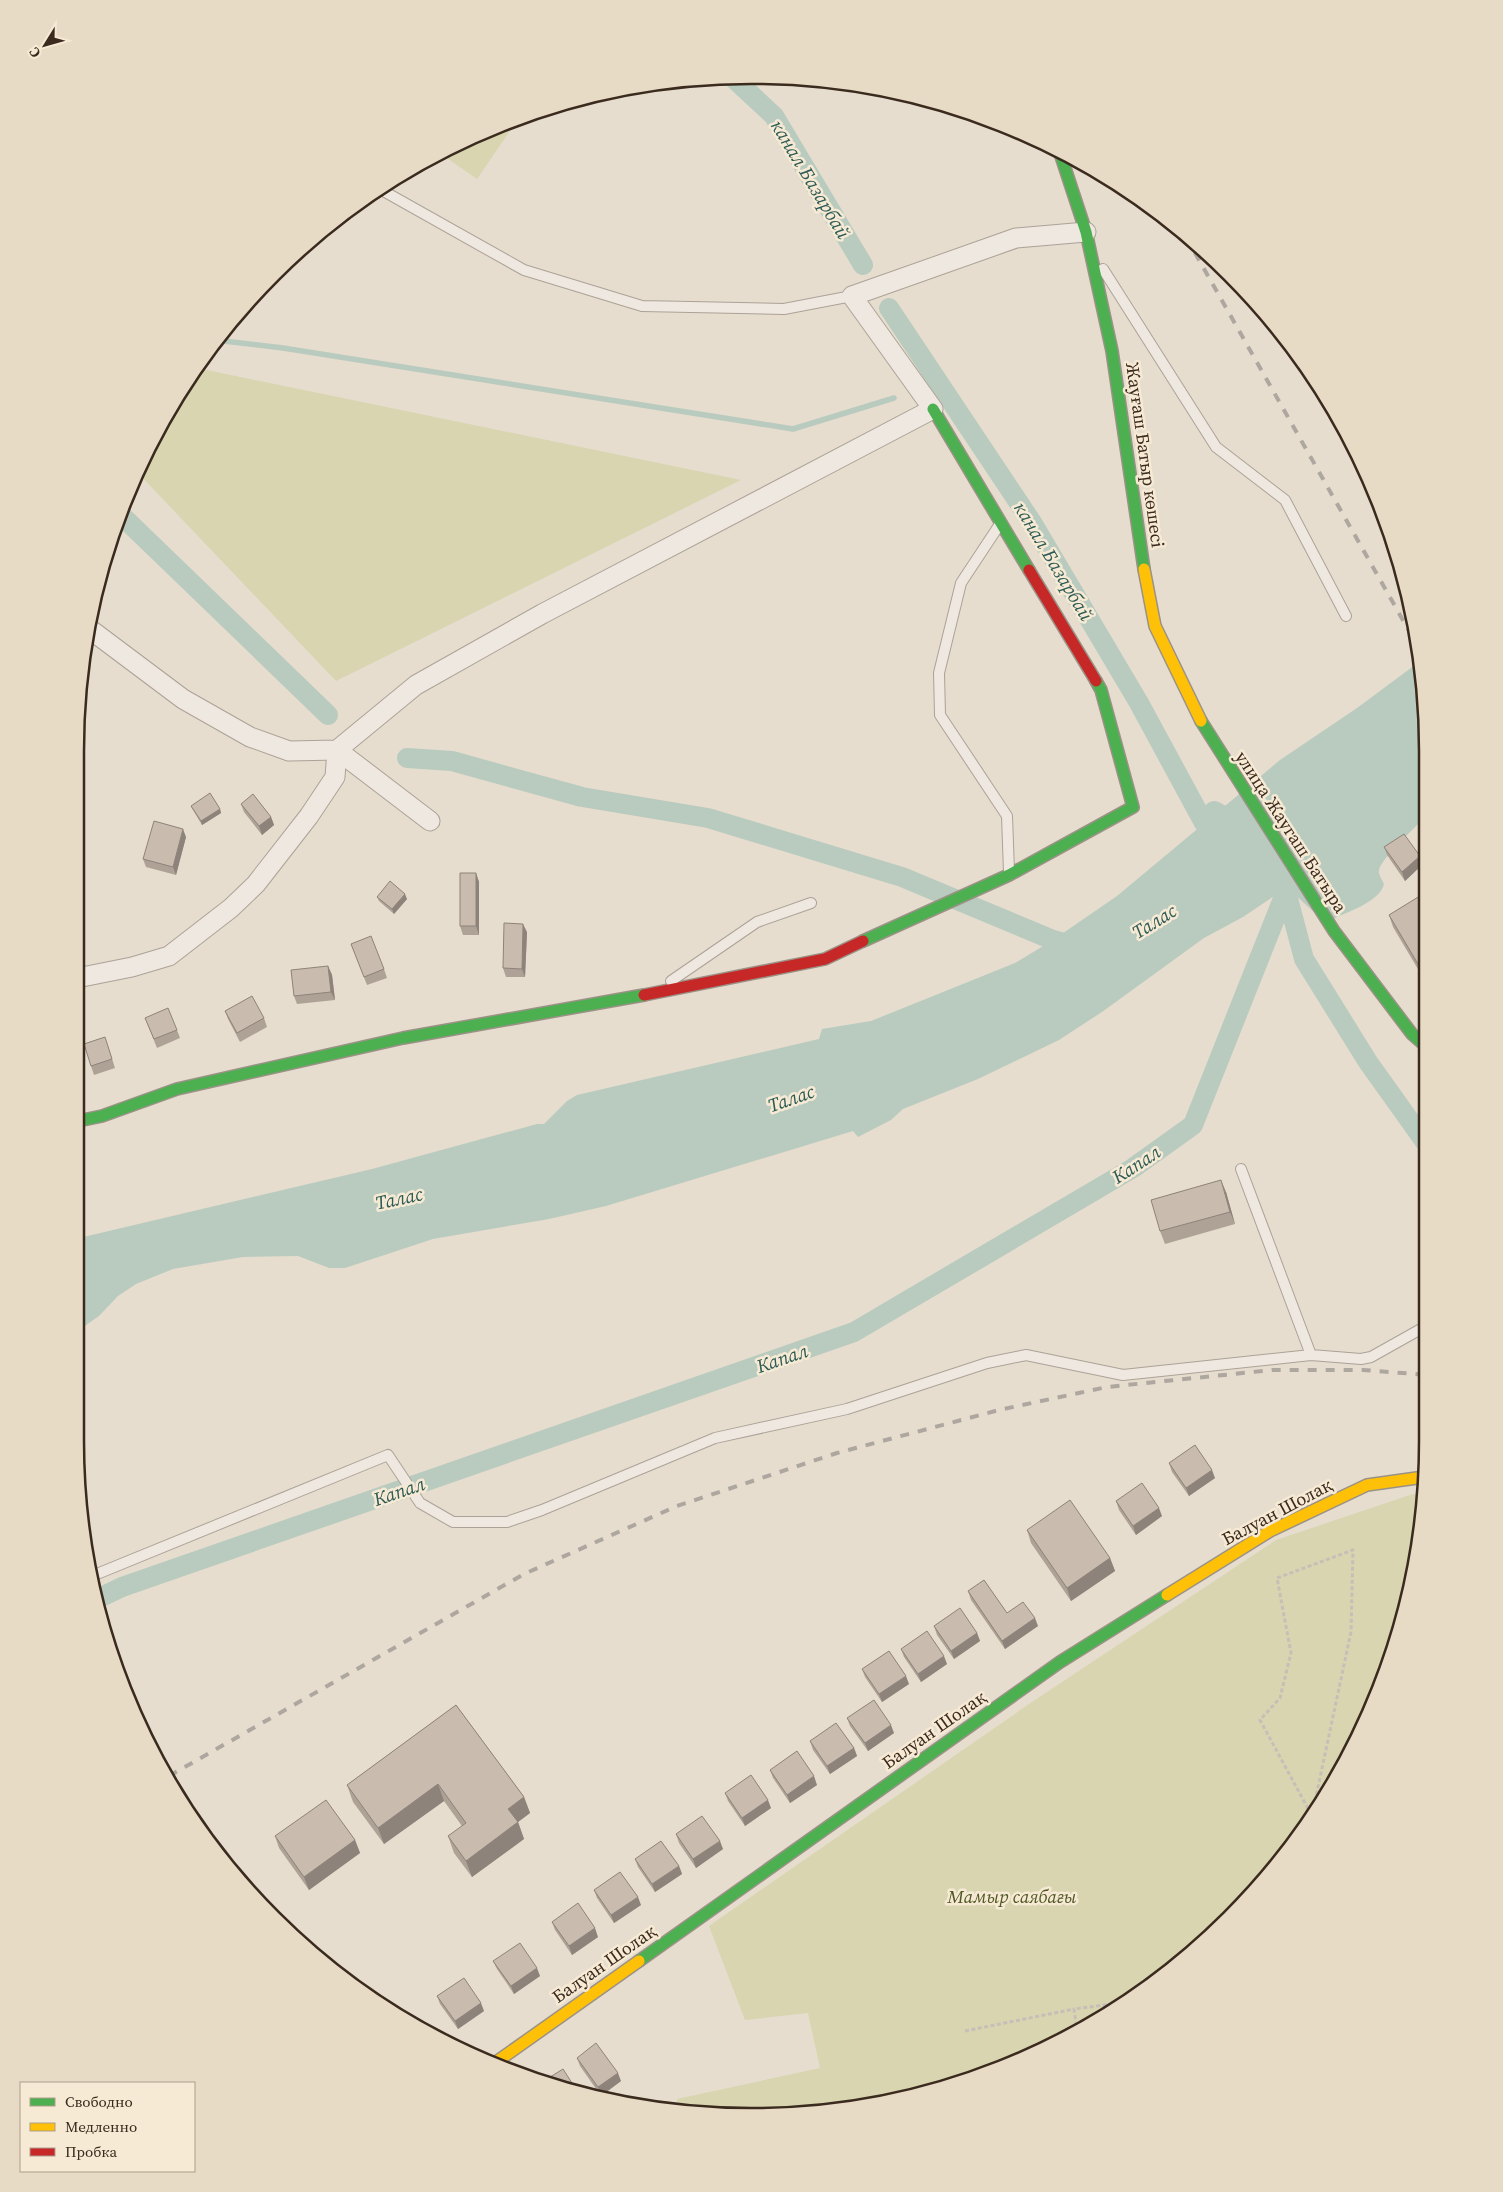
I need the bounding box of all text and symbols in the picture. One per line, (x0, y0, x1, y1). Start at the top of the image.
north arrow (20, 20, 70, 70)
text: С (24, 43, 45, 62)
water label: канал Базарбай (765, 115, 857, 243)
street label: Жауғаш Батыр көшесі (1120, 361, 1171, 549)
water label: канал Базарбай (1008, 497, 1100, 625)
street label: улица Жаугаш Батыра (1230, 746, 1354, 918)
water label: Талас (1127, 897, 1181, 945)
water label: Талас (764, 1078, 818, 1118)
water label: Капал (1106, 1138, 1166, 1190)
water label: Талас (373, 1180, 425, 1216)
water label: Капал (752, 1337, 812, 1379)
water label: Капал (369, 1470, 429, 1512)
street label: Балуан Шолақ (1217, 1472, 1336, 1551)
street label: Балуан Шолақ (877, 1685, 991, 1775)
park label: Мамыр саябағы (947, 1884, 1077, 1909)
street label: Балуан Шолақ (547, 1919, 661, 2009)
legend (20, 2082, 195, 2172)
text: Свободно (65, 2091, 133, 2112)
text: Медленно (65, 2116, 137, 2137)
text: Пробка (65, 2141, 117, 2162)

